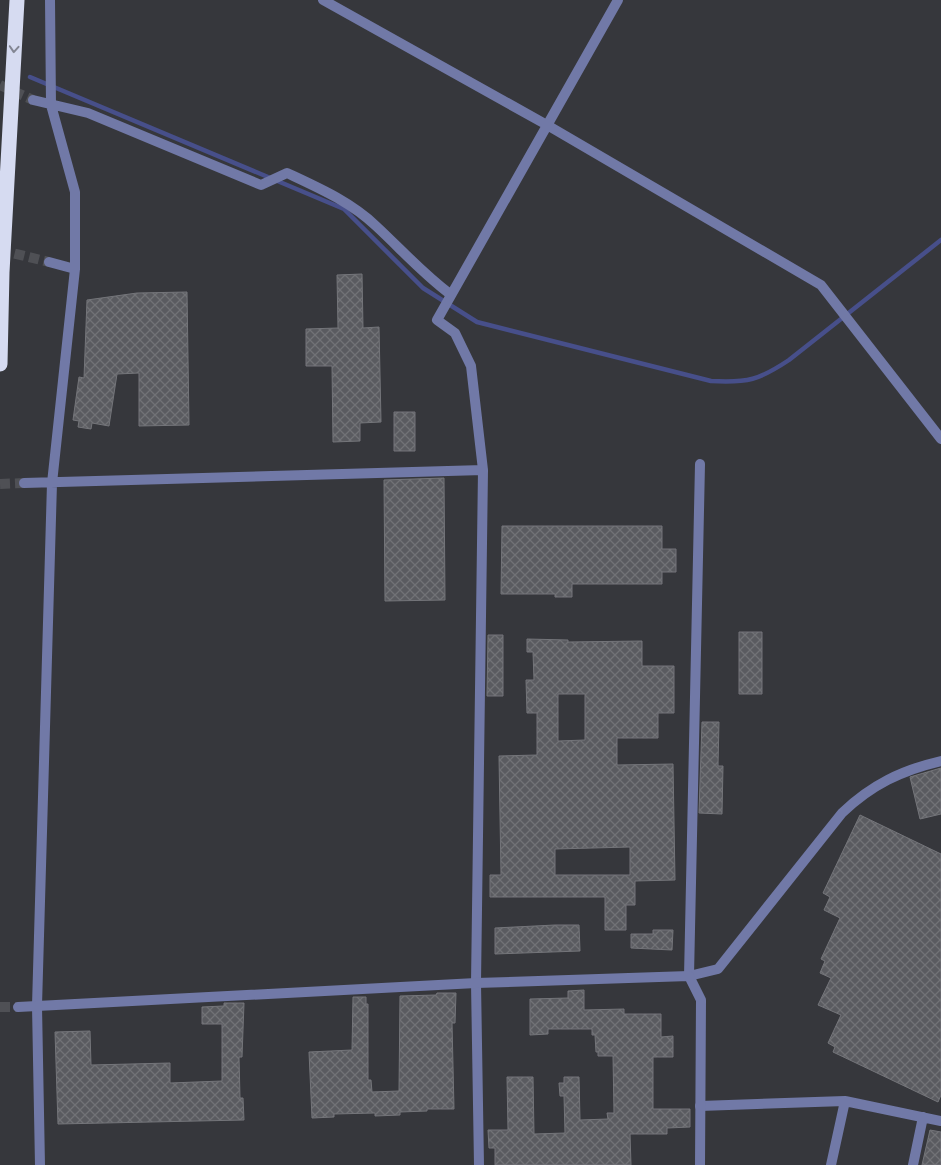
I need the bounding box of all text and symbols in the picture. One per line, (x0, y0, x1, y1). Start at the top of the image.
one-way arrow (8, 45, 19, 53)

